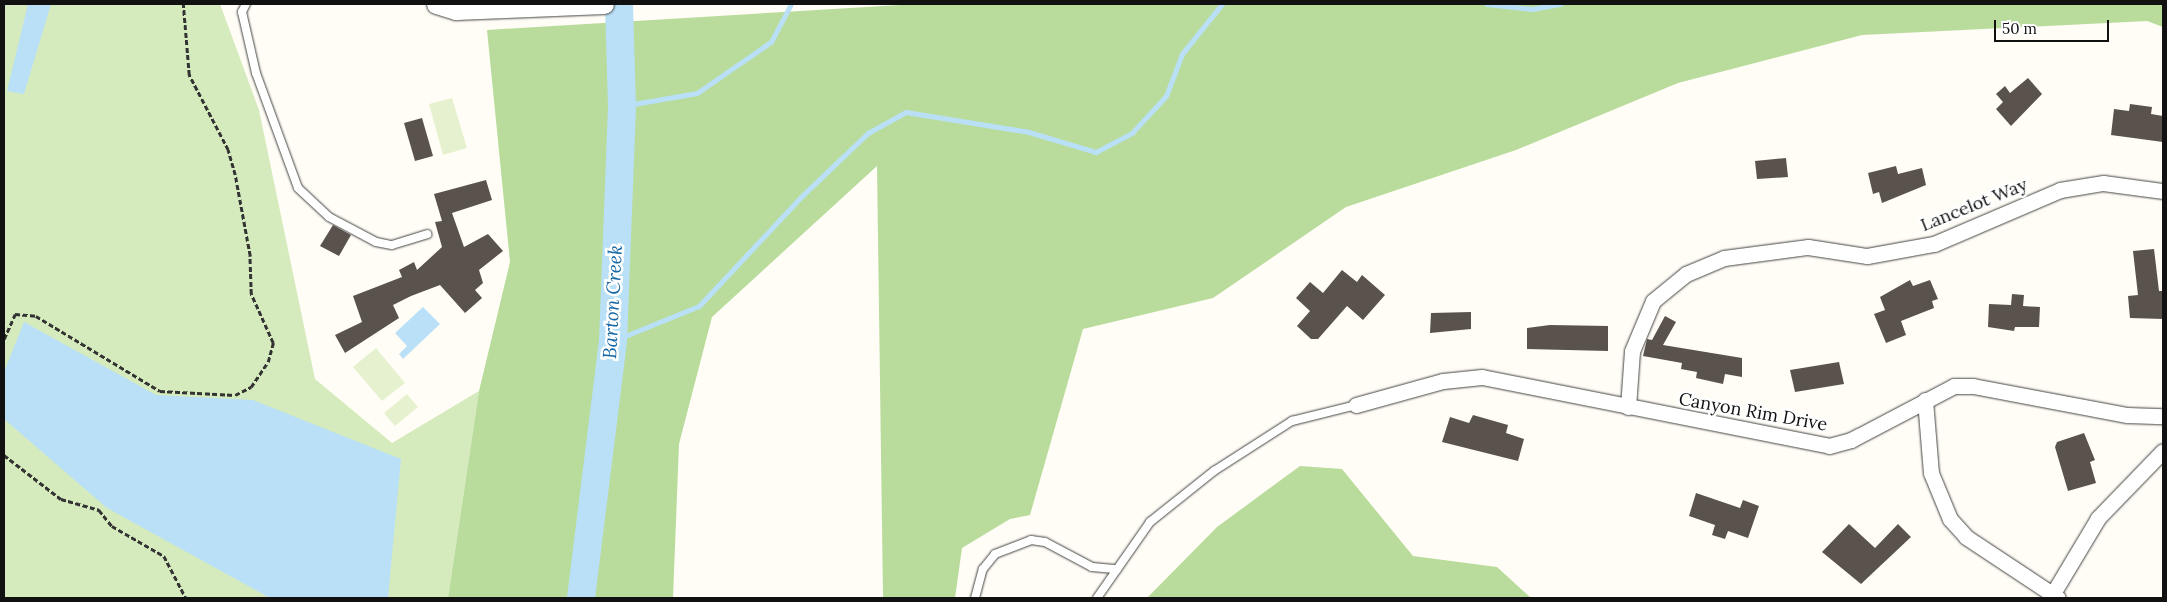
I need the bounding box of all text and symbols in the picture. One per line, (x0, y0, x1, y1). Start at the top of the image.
scale bar (1997, 10, 2112, 42)
text: 50 m (2002, 19, 2037, 38)
street label: Lancelot Way (1917, 174, 2031, 236)
water label: Barton Creek (599, 245, 627, 359)
street label: Canyon Rim Drive (1677, 388, 1829, 436)

